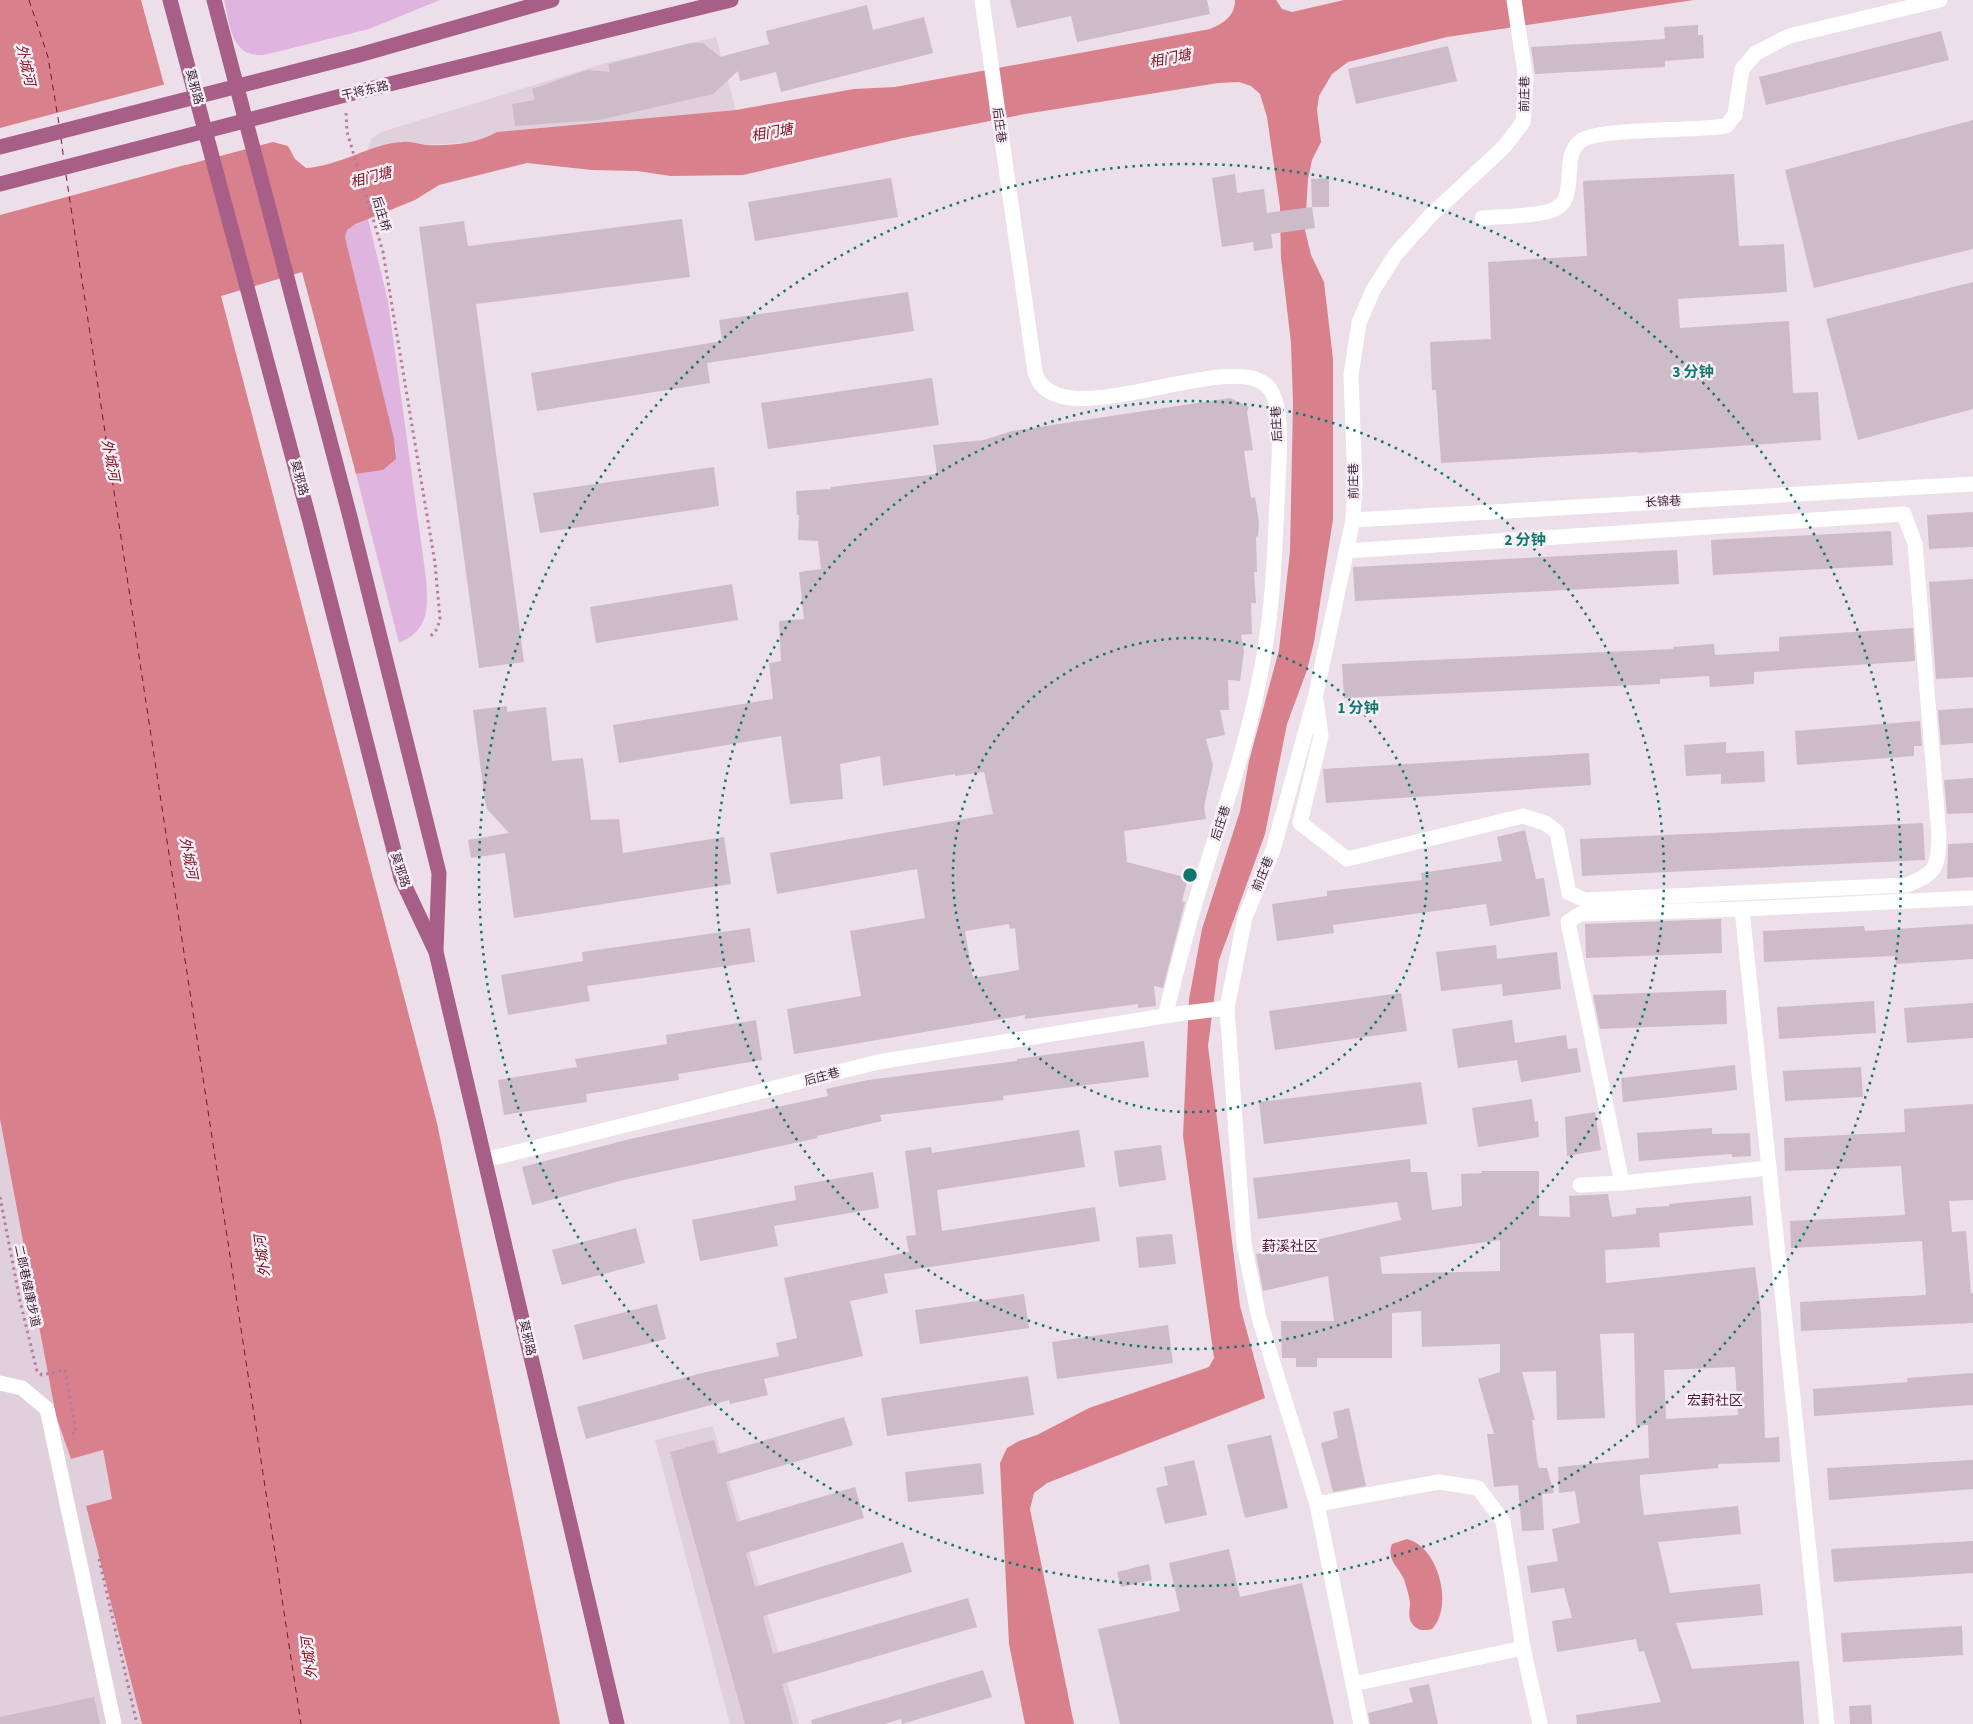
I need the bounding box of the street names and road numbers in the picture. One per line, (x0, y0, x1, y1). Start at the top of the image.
street label: 莫邪路 (181, 67, 207, 107)
street label: 前庄巷 (1516, 76, 1534, 112)
street label: 干将东路 (340, 77, 390, 105)
street label: 后庄巷 (988, 106, 1010, 144)
street label: 后庄桥 (368, 194, 394, 234)
street label: 后庄巷 (1268, 406, 1286, 442)
street label: 莫邪路 (286, 458, 312, 498)
street label: 前庄巷 (1345, 463, 1363, 499)
street label: 长锦巷 (1645, 493, 1681, 511)
street label: 后庄巷 (1207, 803, 1235, 843)
street label: 莫邪路 (386, 850, 414, 890)
street label: 前庄巷 (1248, 854, 1278, 894)
street label: 后庄巷 (802, 1064, 842, 1090)
street label: 二郎巷健康步道 (10, 1243, 44, 1329)
street label: 莫邪路 (515, 1319, 539, 1357)

